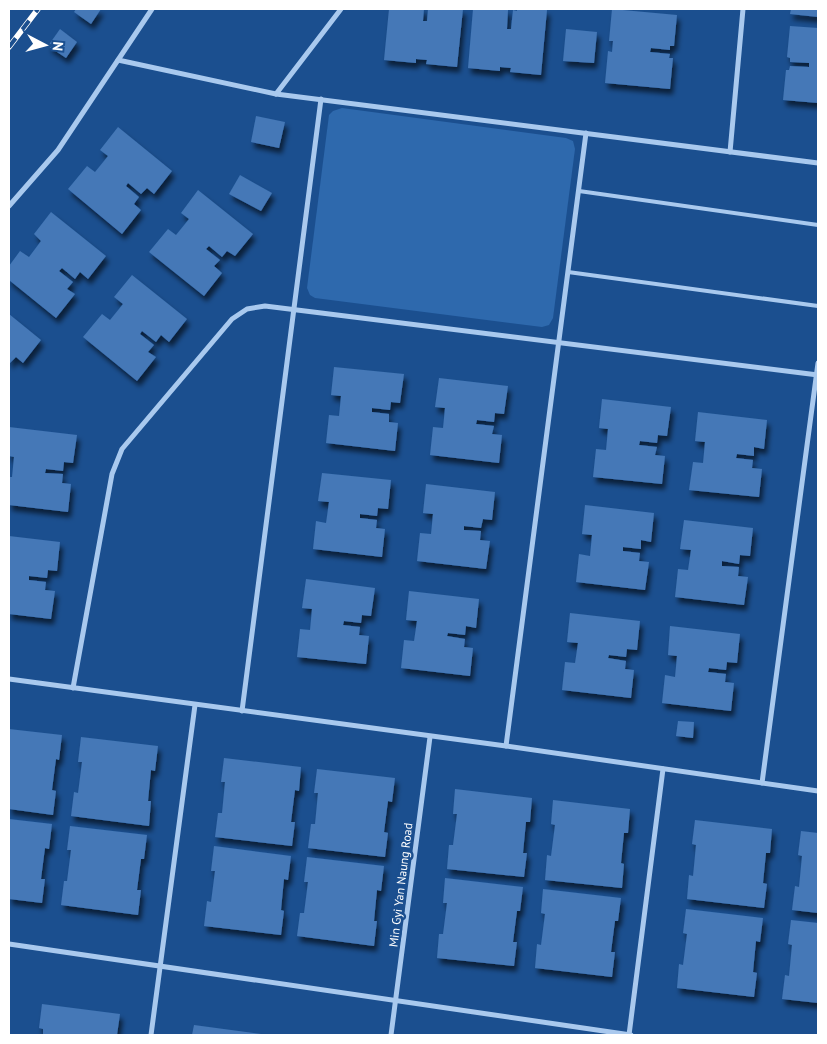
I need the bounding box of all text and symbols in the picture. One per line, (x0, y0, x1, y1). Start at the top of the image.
north arrow (20, 20, 70, 70)
text: N (48, 41, 67, 52)
street label: Min Gyi Yan Naung Road (385, 822, 416, 948)

